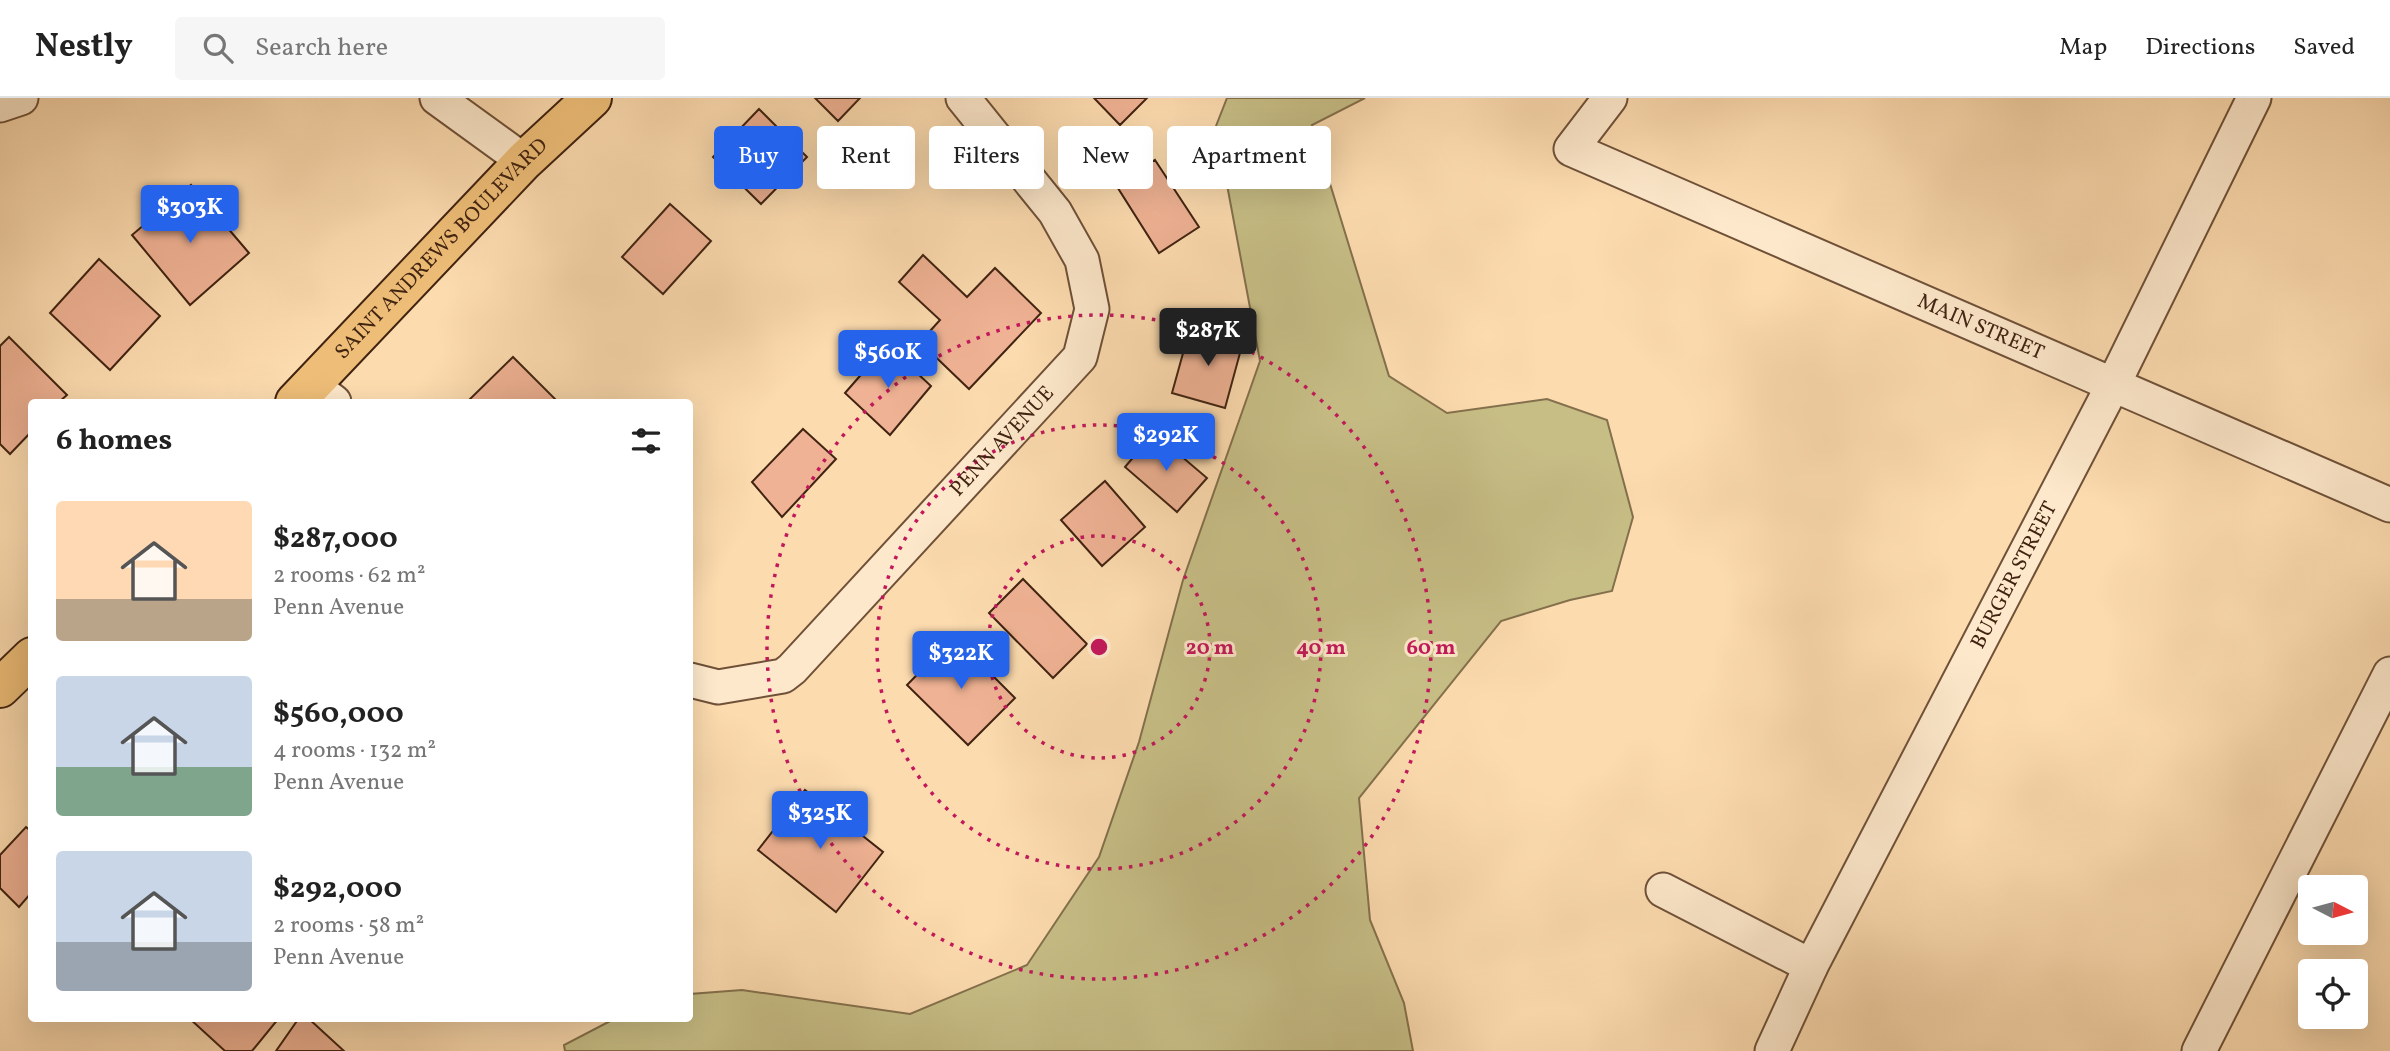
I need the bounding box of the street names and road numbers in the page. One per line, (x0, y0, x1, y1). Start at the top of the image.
street label: SAINT ANDREWS BOULEVARD (328, 131, 554, 366)
street label: MAIN STREET (1913, 287, 2049, 367)
street label: PENN AVENUE (944, 380, 1061, 503)
street label: BURGER STREET (1964, 497, 2064, 654)

